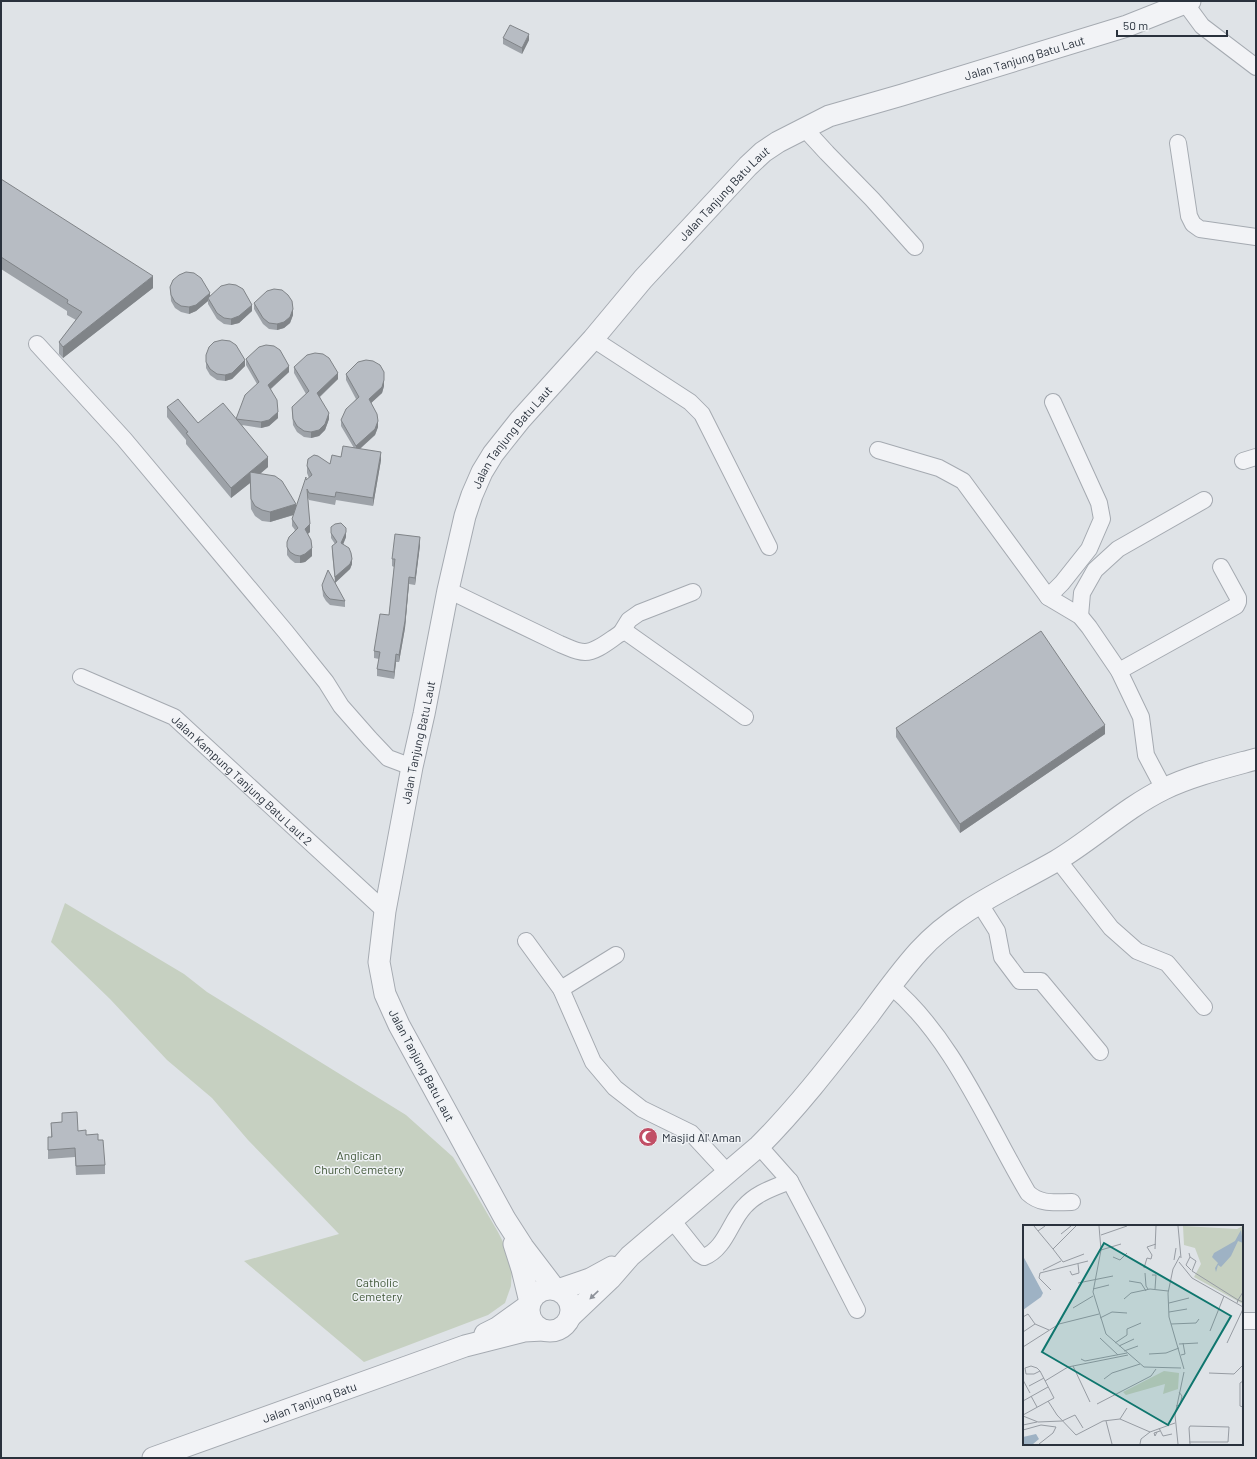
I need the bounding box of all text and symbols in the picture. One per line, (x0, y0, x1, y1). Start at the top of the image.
scale bar (1117, 12, 1227, 38)
text: 50 m (1123, 18, 1148, 32)
street label: Jalan Tanjung Batu Laut (962, 32, 1086, 83)
street label: Jalan Tanjung Batu Laut (676, 143, 772, 243)
street label: Jalan Tanjung Batu Laut (469, 383, 555, 490)
street label: Jalan Tanjung Batu Laut (398, 680, 437, 805)
street label: Jalan Kampung Tanjung Batu Laut 2 (169, 712, 315, 848)
street label: Jalan Tanjung Batu Laut (386, 1006, 458, 1124)
mosque icon: Masjid Al' Aman (637, 1126, 659, 1148)
place label: Masjid Al' Aman (662, 1130, 741, 1144)
park label: Anglican Church Cemetery (314, 1148, 405, 1176)
inset map (1023, 1225, 1243, 1445)
park label: Catholic Cemetery (352, 1275, 403, 1303)
one-way arrow (589, 1290, 599, 1300)
street label: Jalan Tanjung Batu (260, 1379, 358, 1425)

